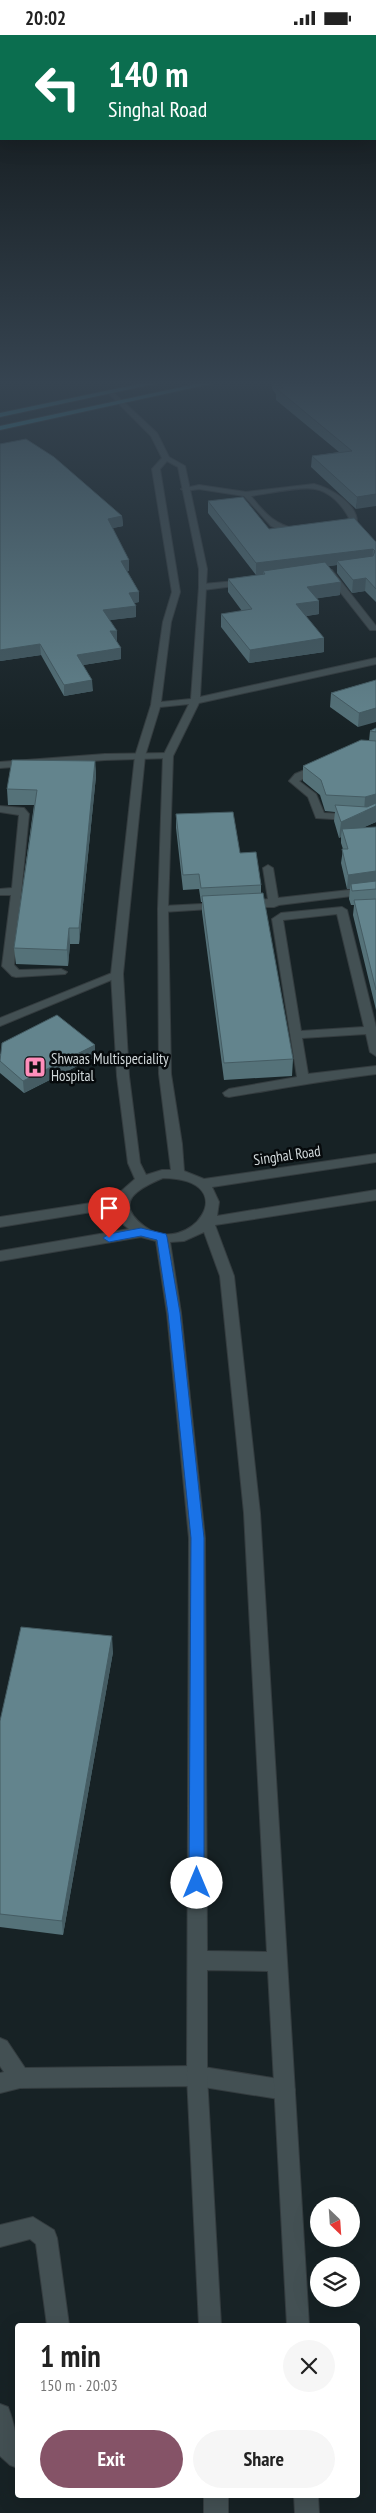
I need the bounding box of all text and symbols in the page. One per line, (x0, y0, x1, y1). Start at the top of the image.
text: 20:02 (25, 6, 66, 30)
text: 140 m (108, 51, 189, 97)
icon: left (25, 55, 90, 120)
text: Singhal Road (108, 95, 207, 123)
place label: Shwaas Multispeciality Hospital (51, 1049, 169, 1085)
hospital icon: Shwaas Multispeciality Hospital (23, 1055, 47, 1079)
street label: Singhal Road (252, 1141, 322, 1169)
pin (88, 1187, 130, 1238)
icon: arrive (95, 1194, 123, 1222)
position arrow (170, 1856, 222, 1908)
north arrow (310, 2197, 360, 2247)
map controls (310, 2197, 360, 2307)
button: layers (310, 2257, 360, 2307)
text: 1 min (40, 2336, 101, 2375)
button: close (283, 2340, 335, 2392)
text: 150 m · 20:03 (40, 2375, 118, 2395)
button: Exit (40, 2430, 183, 2488)
button: Share (193, 2430, 335, 2488)

